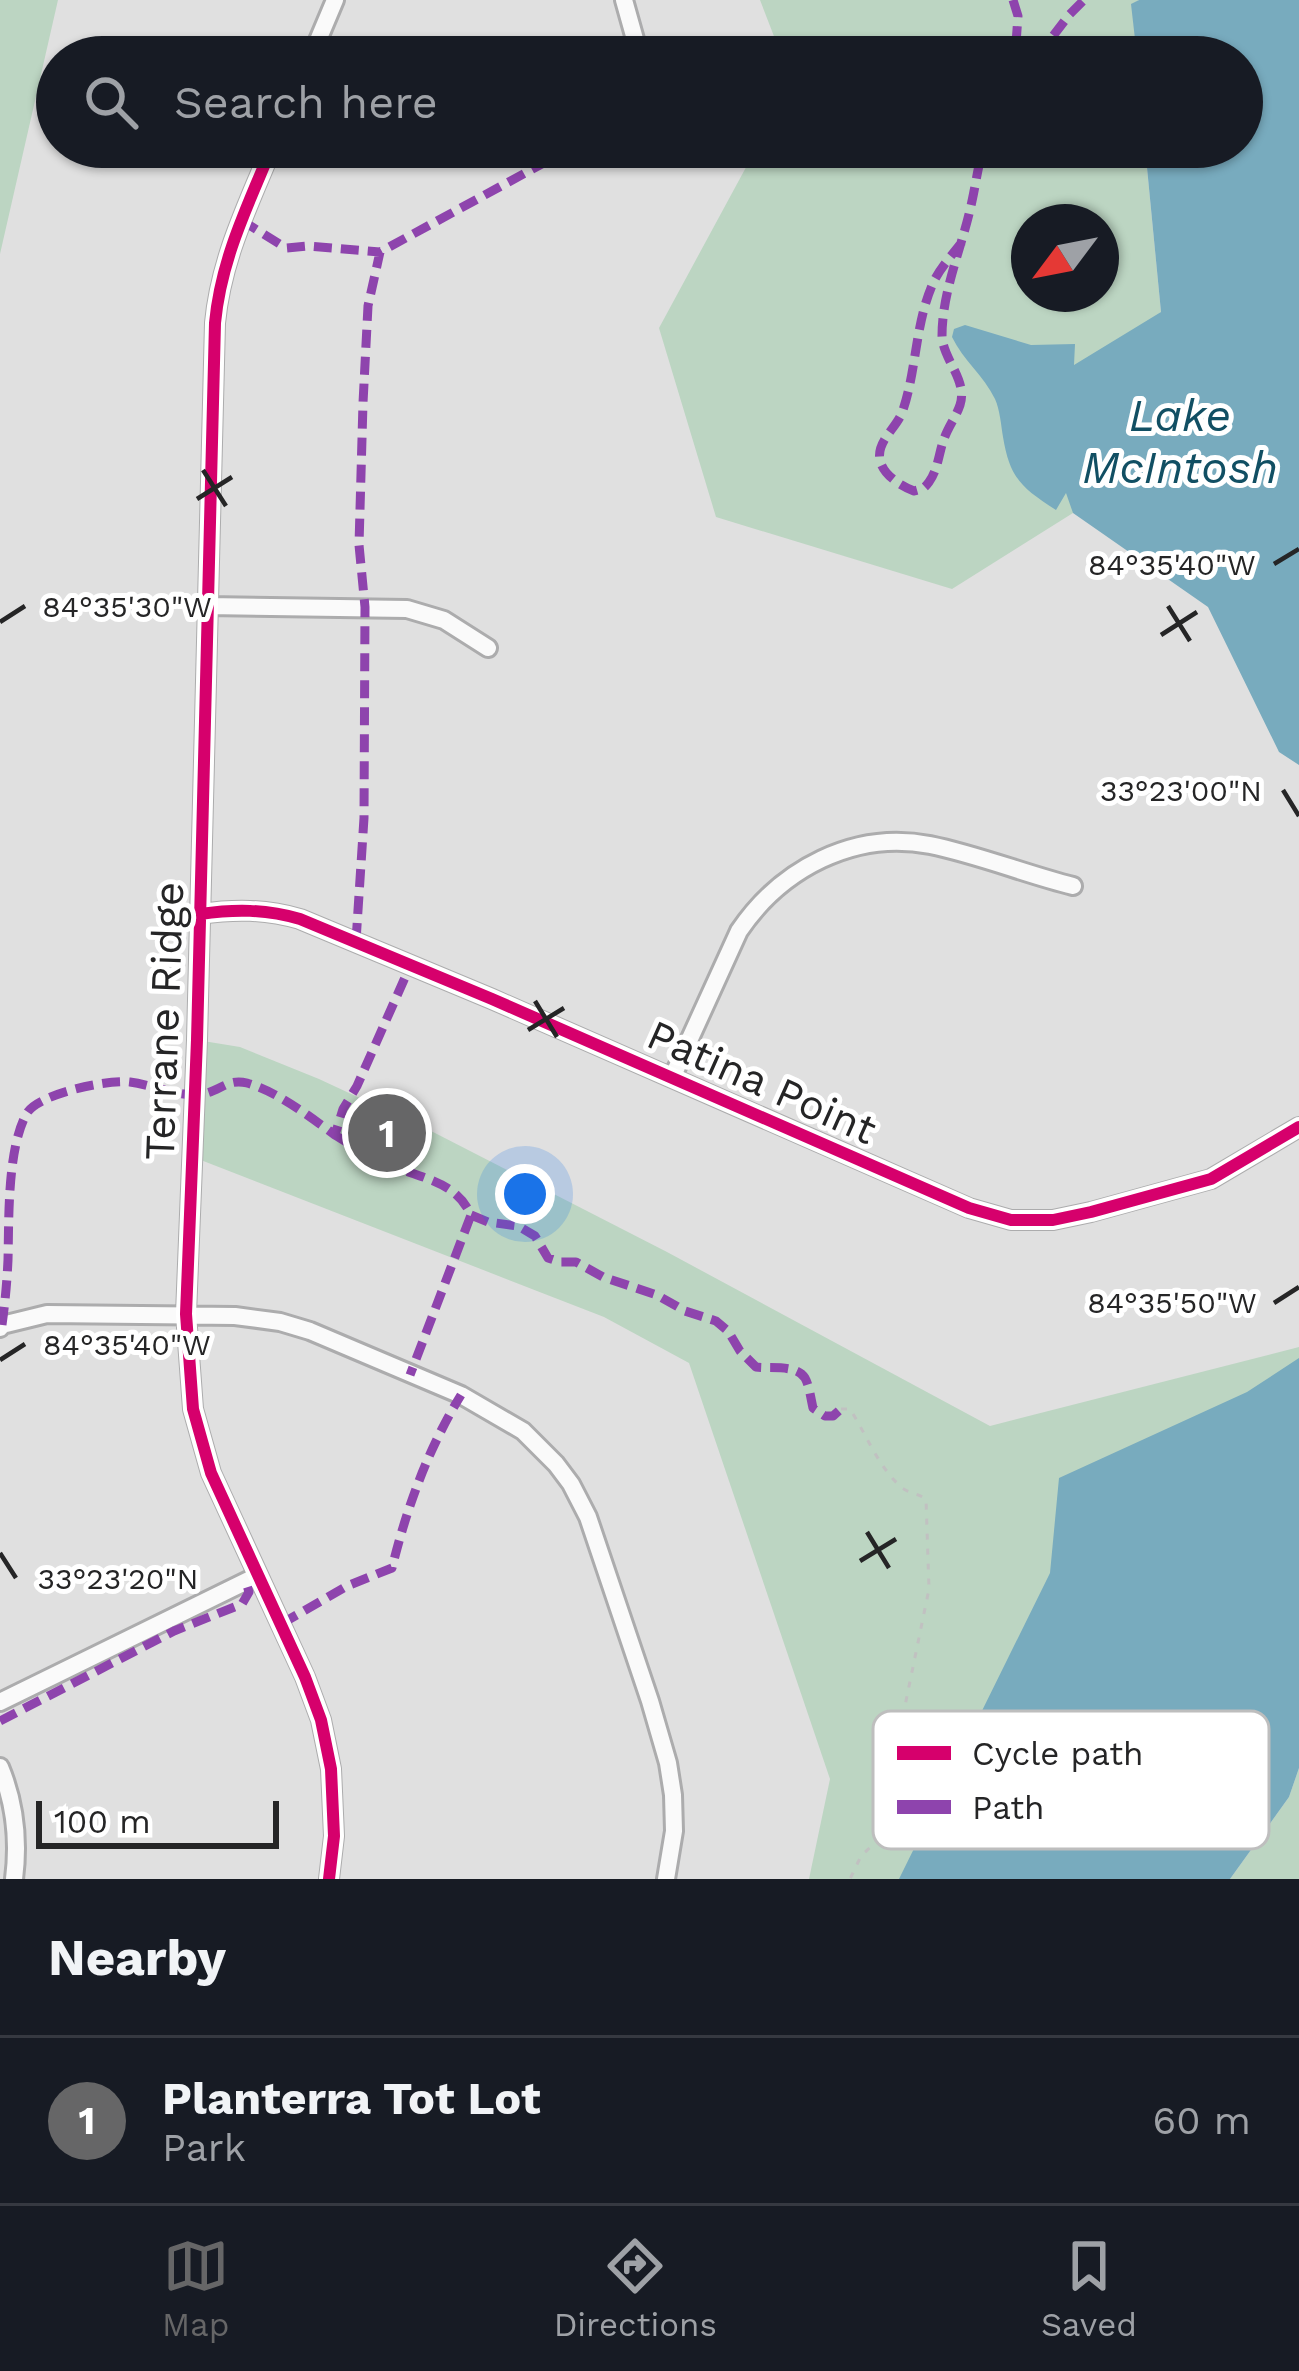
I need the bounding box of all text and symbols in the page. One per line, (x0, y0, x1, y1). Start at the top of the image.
search box (36, 36, 1263, 168)
icon: search (78, 69, 144, 135)
text: Search here (174, 76, 438, 129)
north arrow (1011, 204, 1119, 312)
water label: Lake McIntosh (1082, 389, 1278, 494)
text: 84°35'40"W (1088, 547, 1256, 582)
text: 84°35'30"W (42, 589, 212, 624)
text: 33°23'00"N (1100, 773, 1262, 808)
street label: Terrane Ridge (135, 881, 193, 1161)
street label: Patina Point (640, 1010, 884, 1154)
pin: 1 (348, 1088, 426, 1178)
your location (495, 1164, 555, 1224)
text: 84°35'50"W (1087, 1285, 1257, 1320)
text: 84°35'40"W (43, 1327, 211, 1362)
text: 33°23'20"N (37, 1561, 199, 1596)
legend (873, 1711, 1269, 1849)
text: Cycle path (972, 1734, 1144, 1773)
text: Path (972, 1788, 1044, 1827)
scale bar (36, 1795, 279, 1848)
text: 100 m (54, 1802, 151, 1841)
text: Nearby (48, 1928, 226, 1987)
text: Planterra Tot Lot (162, 2072, 541, 2125)
text: 1 (79, 2098, 95, 2143)
text: 60 m (1153, 2098, 1251, 2143)
text: Park (162, 2125, 246, 2170)
tab: Map (162, 2233, 229, 2344)
tab: Directions (554, 2233, 717, 2344)
tab: Saved (1041, 2233, 1137, 2344)

